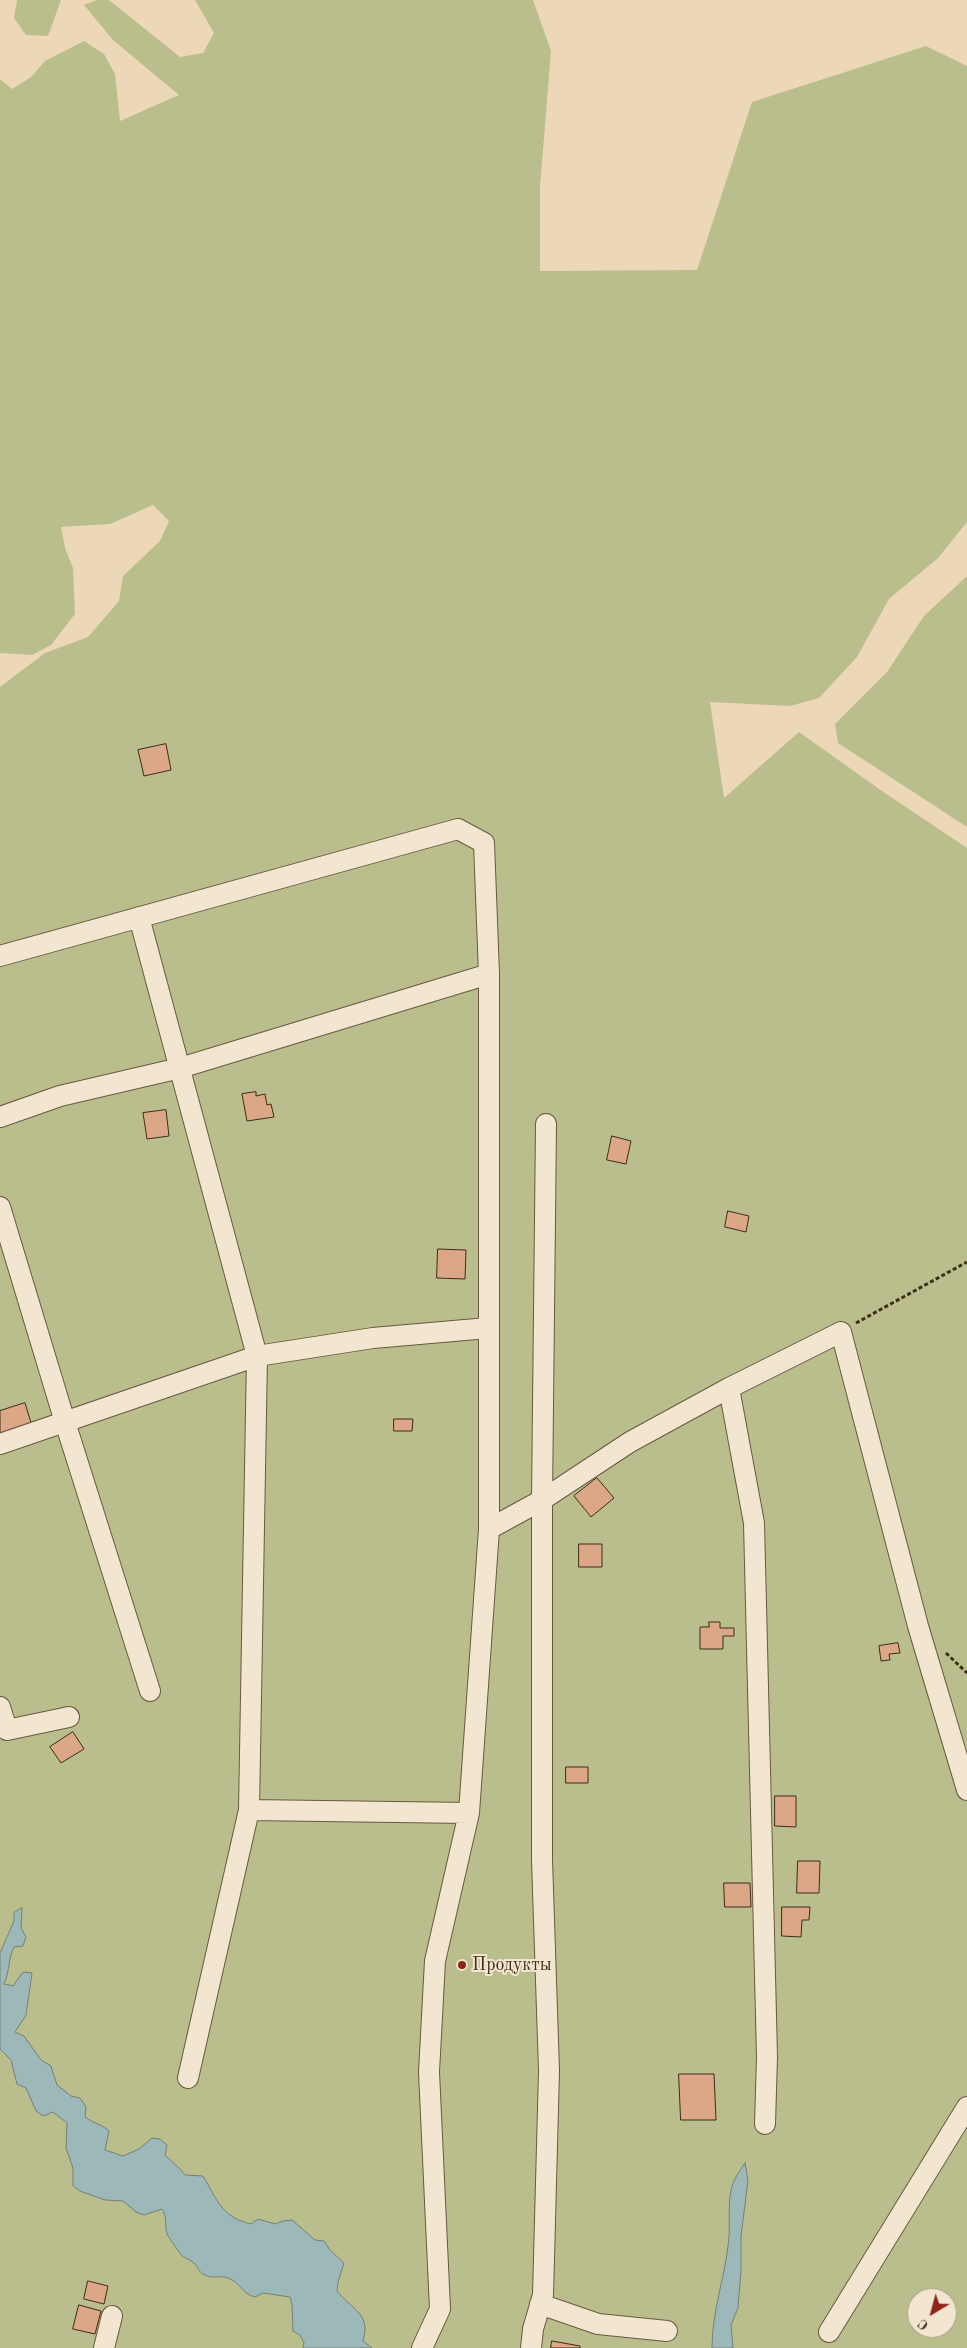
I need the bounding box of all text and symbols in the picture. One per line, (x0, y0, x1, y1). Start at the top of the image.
place label: Продукты (472, 1954, 552, 1976)
marker: Продукты (456, 1959, 468, 1971)
north arrow (907, 2288, 957, 2338)
text: С (916, 2316, 931, 2333)

